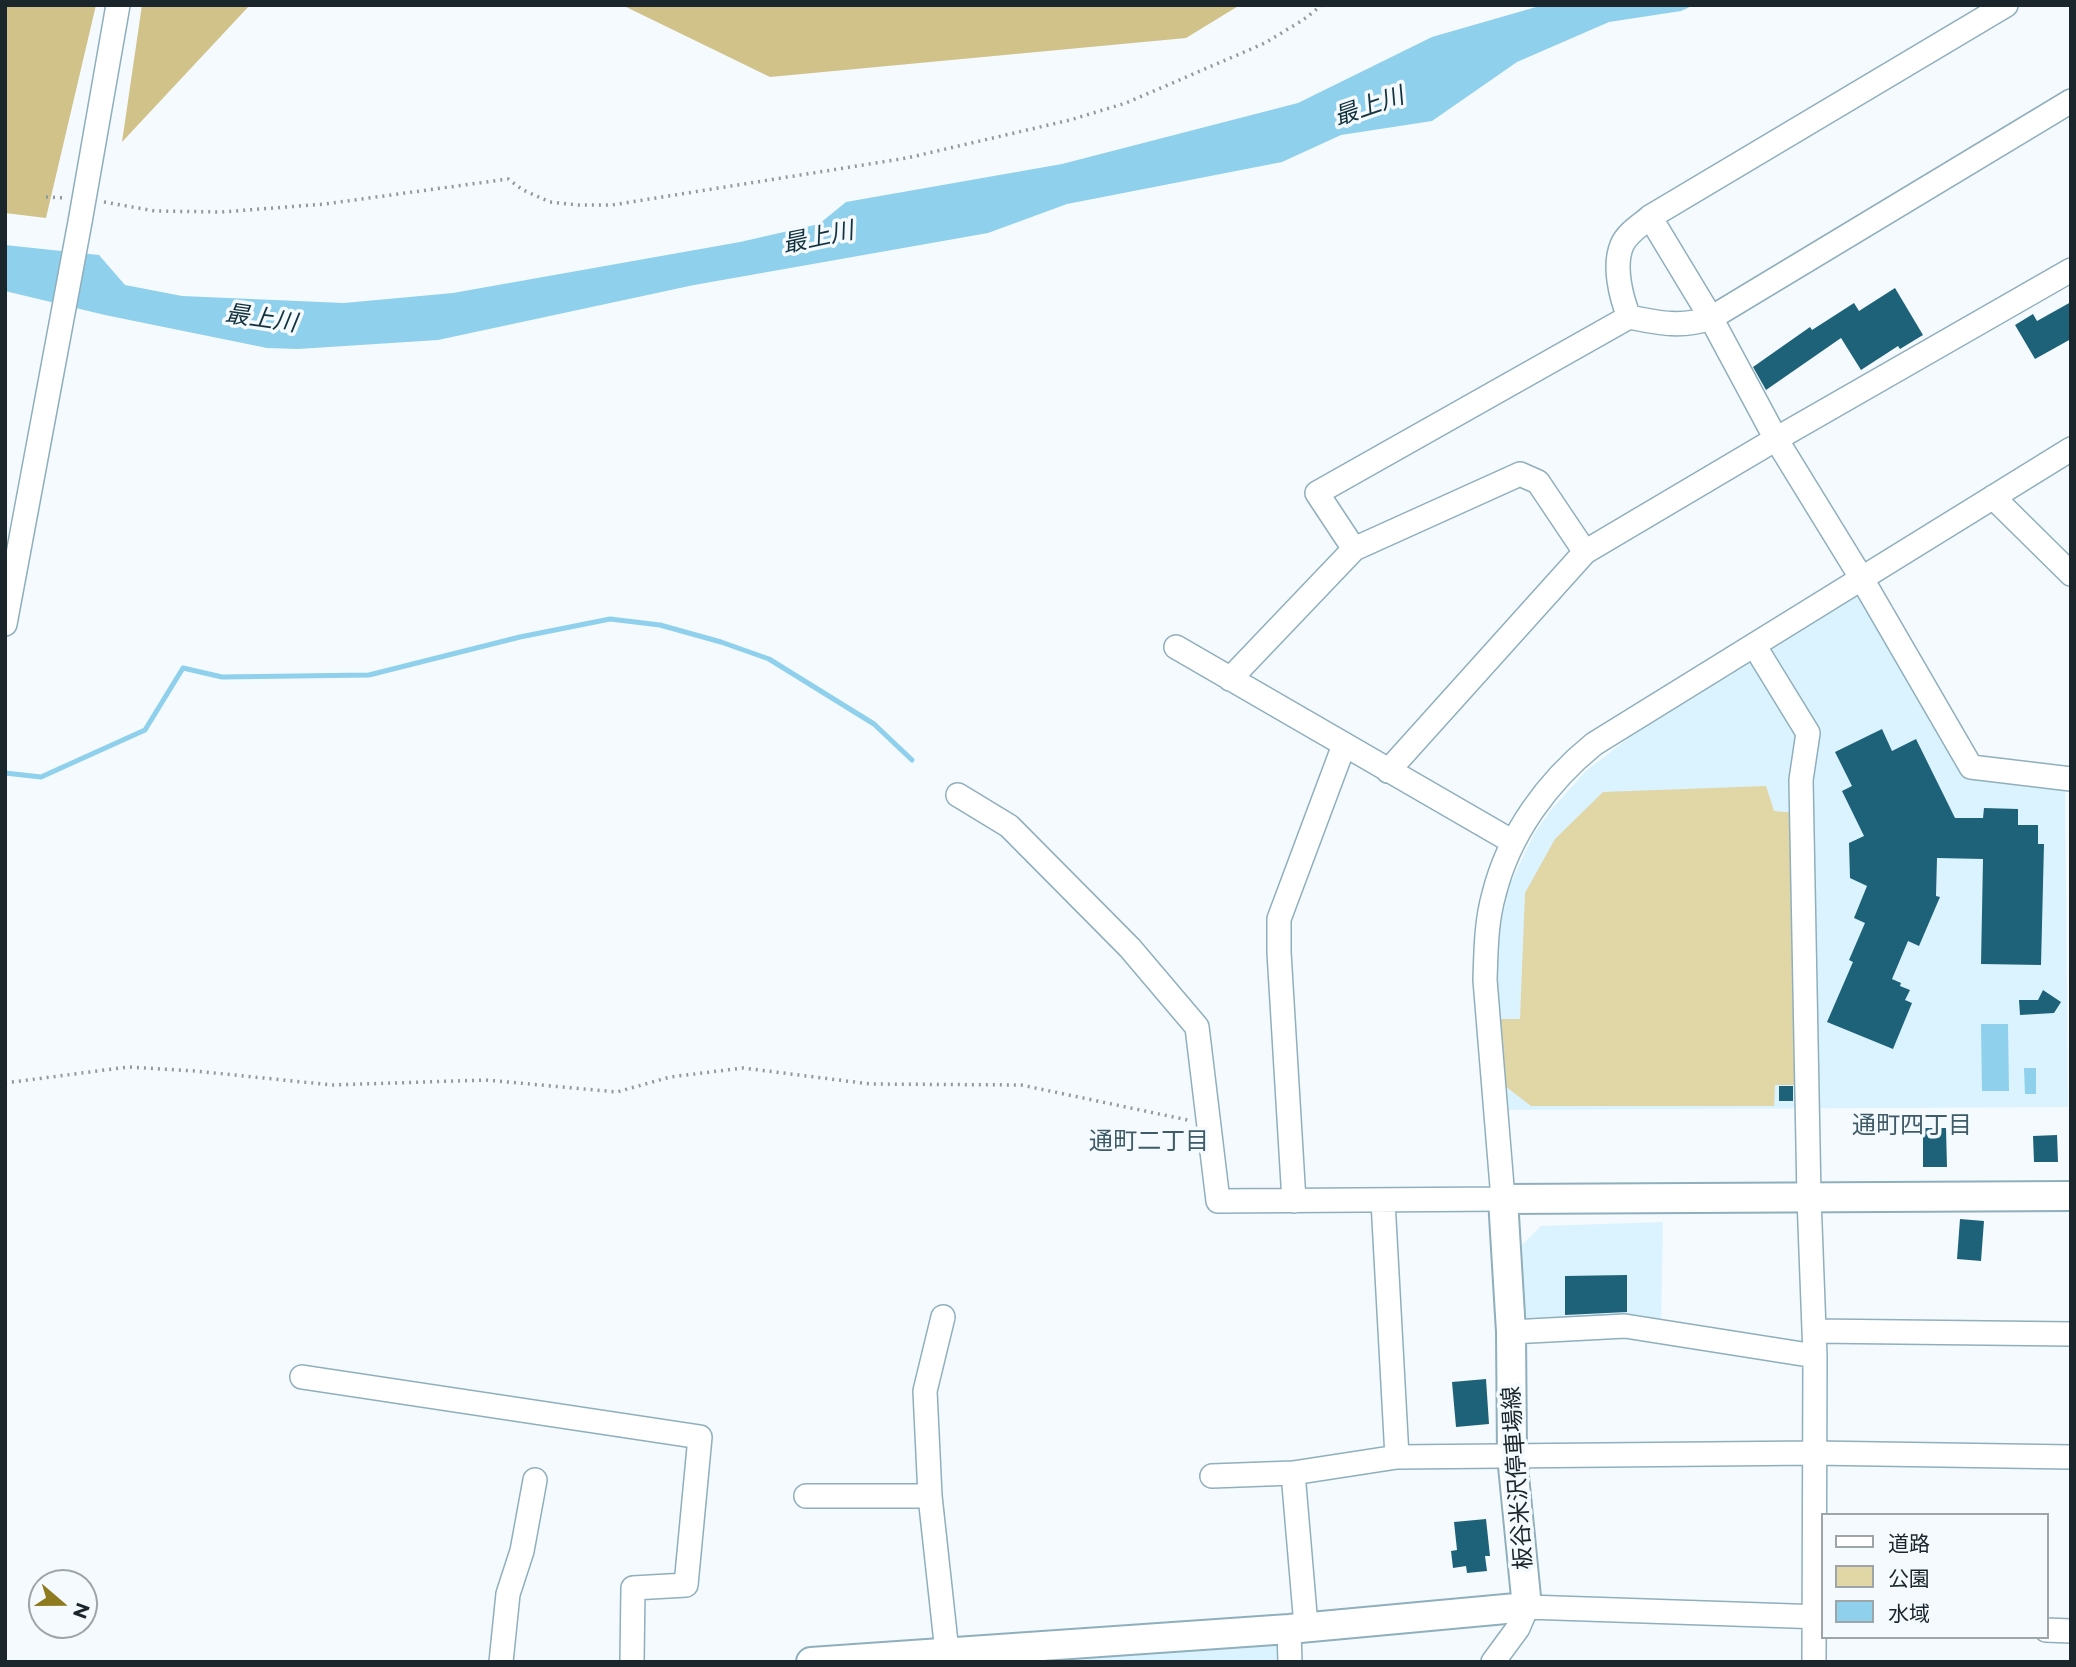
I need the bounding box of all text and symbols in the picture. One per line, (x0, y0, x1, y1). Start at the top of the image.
water label: 最上川 (1330, 82, 1408, 132)
water label: 最上川 (780, 216, 856, 260)
water label: 最上川 (223, 300, 299, 338)
district label: 通町四丁目 (1852, 1112, 1972, 1140)
district label: 通町二丁目 (1089, 1128, 1209, 1156)
street label: 板谷米沢停車場線 (1498, 1385, 1538, 1571)
legend (1820, 1513, 2048, 1639)
text: 道路 (1888, 1531, 1930, 1556)
text: 公園 (1888, 1566, 1930, 1591)
north arrow (28, 1569, 98, 1639)
text: N (68, 1600, 95, 1622)
text: 水域 (1888, 1601, 1930, 1626)

